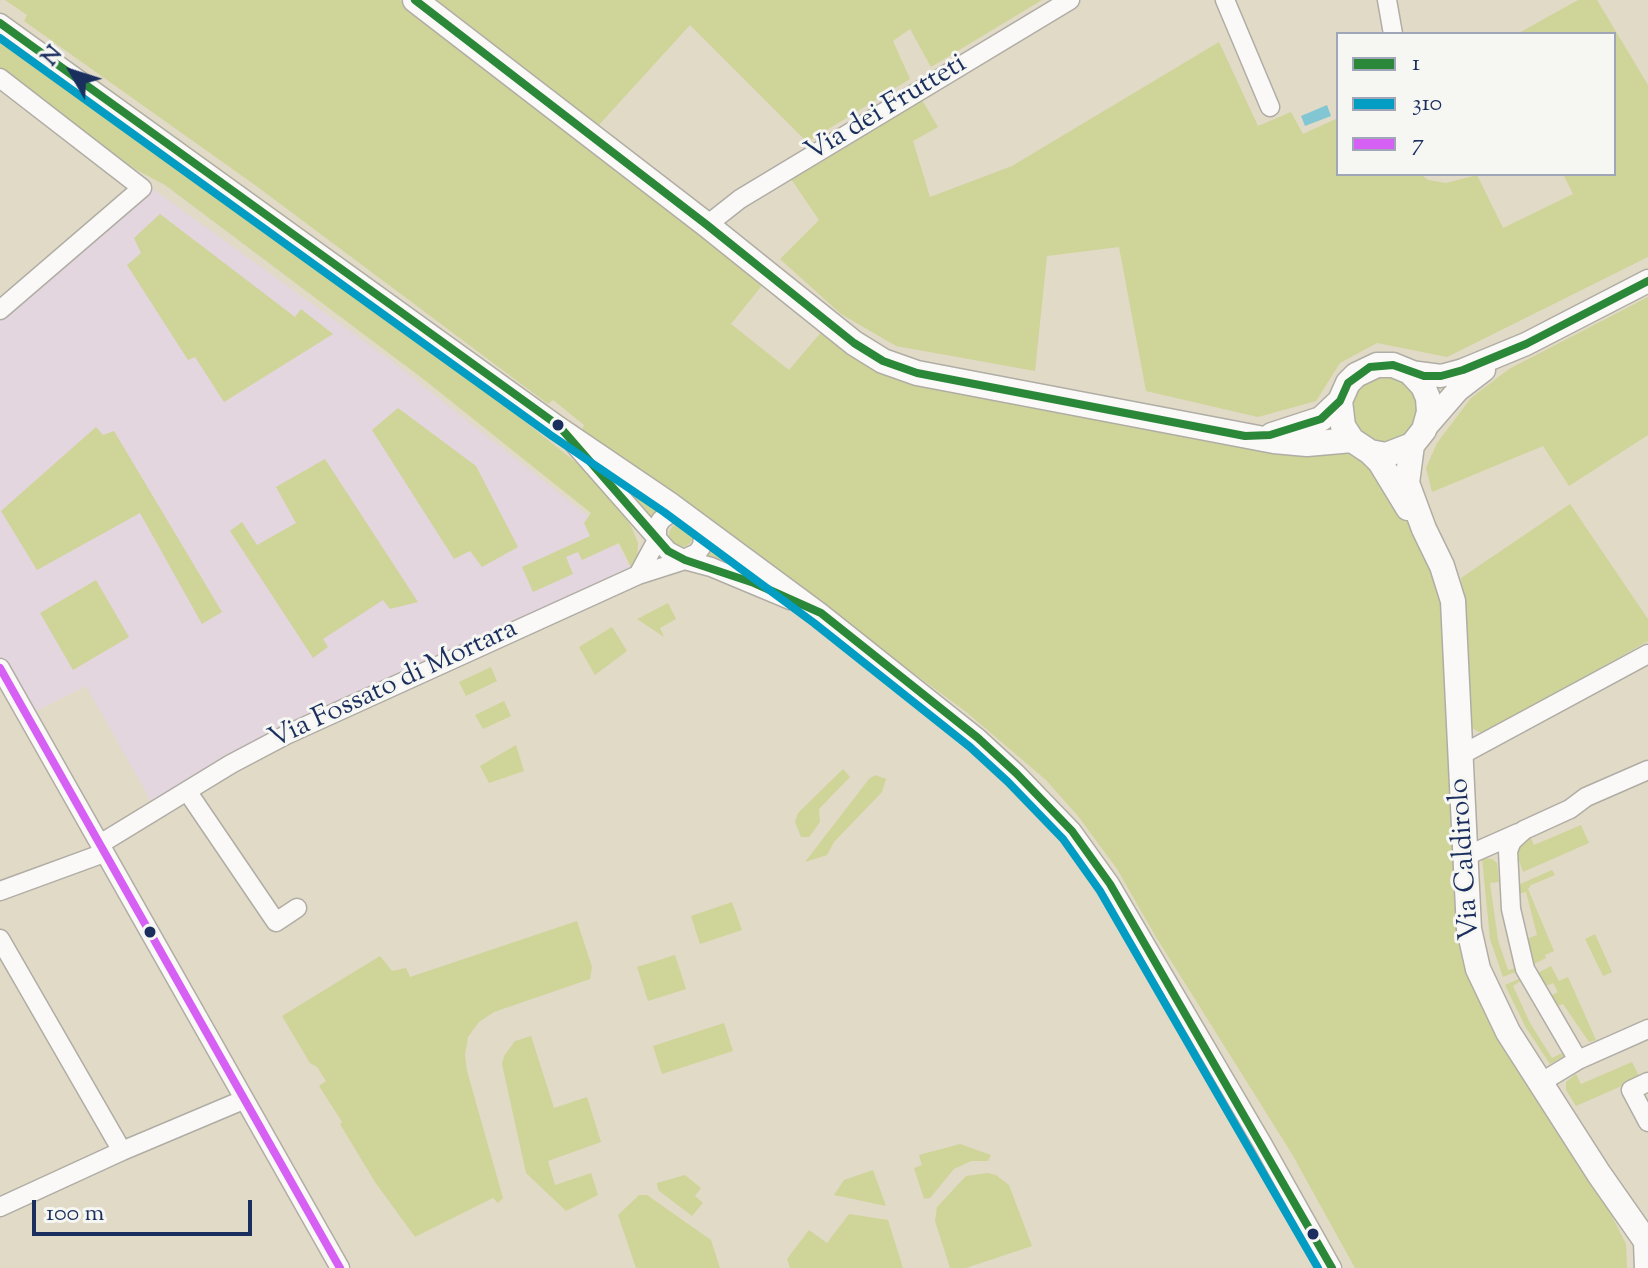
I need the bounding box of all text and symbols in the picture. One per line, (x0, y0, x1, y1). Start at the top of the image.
north arrow (32, 32, 112, 112)
legend (1336, 32, 1616, 176)
text: N (35, 40, 71, 74)
text: 1 (1412, 47, 1420, 81)
street label: Via dei Frutteti (801, 49, 973, 171)
text: 310 (1412, 87, 1442, 121)
text: 7 (1412, 127, 1424, 161)
unlabelled marker (550, 417, 566, 433)
street label: Via Fossato di Mortara (265, 614, 523, 758)
street label: Via Caldirolo (1445, 777, 1489, 941)
unlabelled marker (142, 924, 158, 940)
scale bar (36, 1184, 256, 1234)
text: 100 m (46, 1197, 104, 1231)
unlabelled marker (1305, 1226, 1321, 1242)

